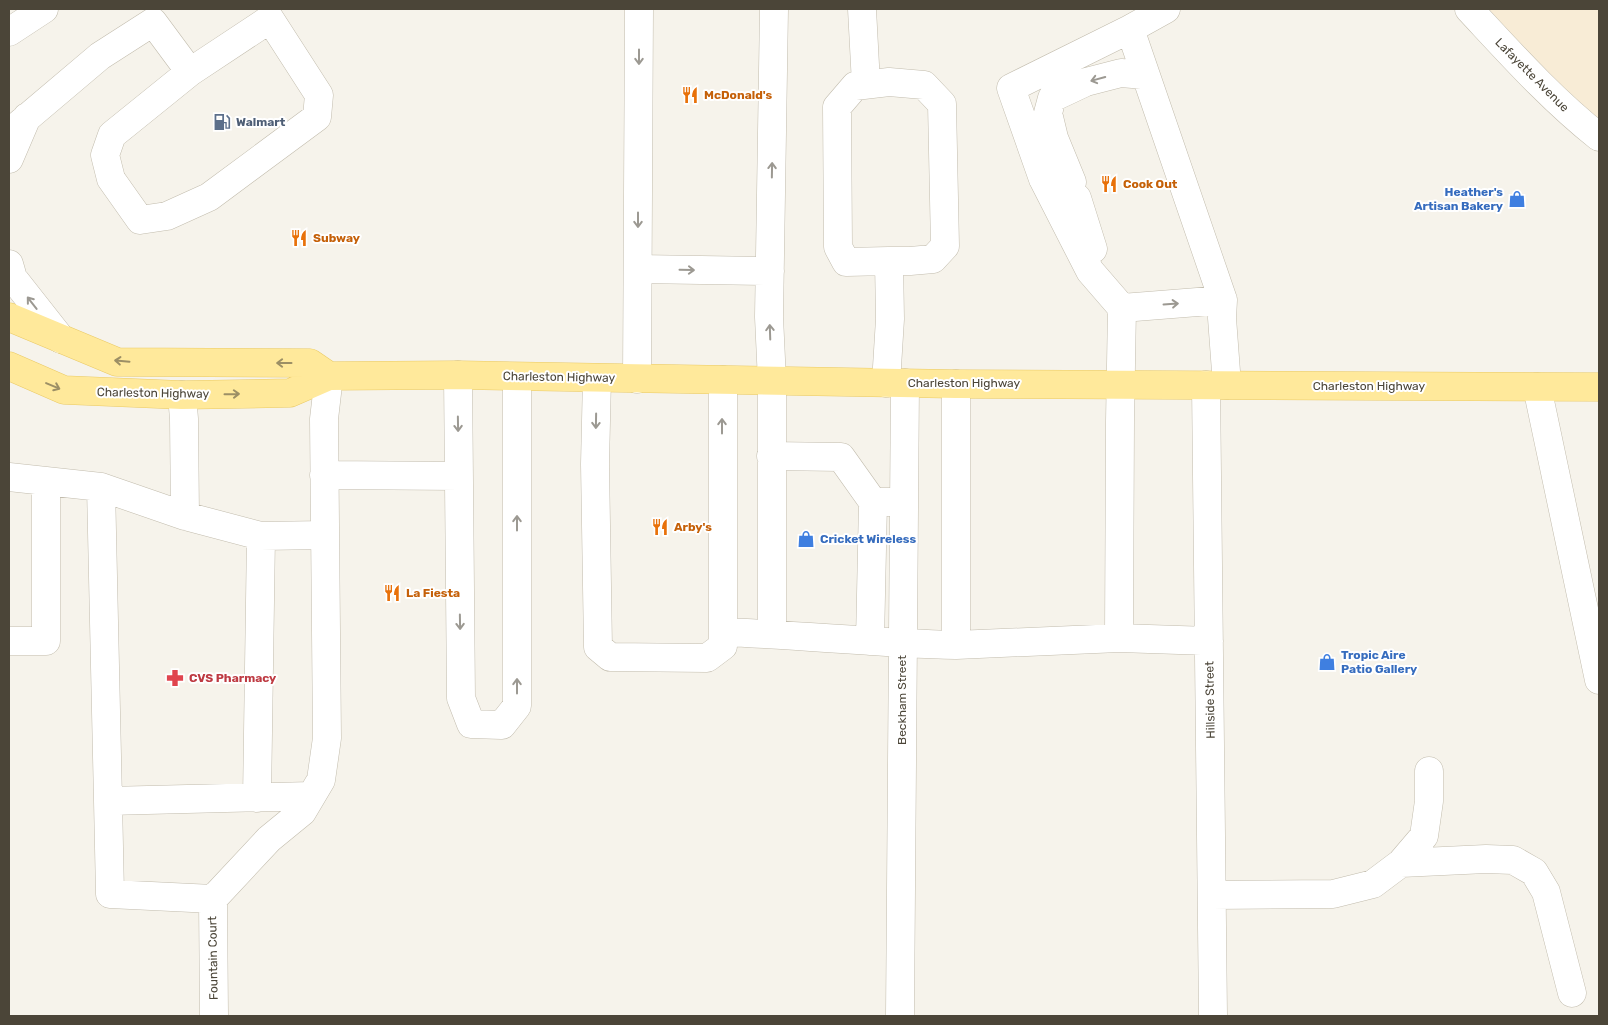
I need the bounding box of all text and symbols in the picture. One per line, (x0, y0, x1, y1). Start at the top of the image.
street label: Lafayette Avenue (1492, 35, 1572, 115)
one-way arrow (634, 49, 644, 65)
one-way arrow (1090, 75, 1106, 85)
restaurant icon: McDonald's (680, 85, 700, 105)
place label: McDonald's (704, 88, 772, 102)
fuel station icon: Walmart (212, 112, 232, 132)
place label: Walmart (236, 115, 286, 129)
one-way arrow (767, 162, 777, 178)
restaurant icon: Cook Out (1099, 174, 1119, 194)
place label: Cook Out (1123, 177, 1178, 191)
place label: Heather's Artisan Bakery (1414, 185, 1503, 213)
shop icon: Heather's Artisan Bakery (1507, 189, 1527, 209)
one-way arrow (633, 212, 643, 228)
restaurant icon: Subway (289, 228, 309, 248)
place label: Subway (313, 231, 360, 245)
one-way arrow (678, 265, 694, 275)
one-way arrow (27, 296, 38, 309)
one-way arrow (1163, 299, 1179, 308)
one-way arrow (765, 325, 775, 341)
one-way arrow (114, 356, 130, 366)
one-way arrow (277, 358, 293, 368)
street label: Charleston Highway (503, 369, 616, 385)
street label: Charleston Highway (908, 376, 1021, 390)
street label: Charleston Highway (1313, 379, 1426, 393)
one-way arrow (46, 382, 61, 391)
street label: Charleston Highway (97, 385, 210, 401)
one-way arrow (224, 389, 240, 399)
one-way arrow (591, 412, 601, 429)
one-way arrow (453, 416, 463, 432)
one-way arrow (717, 418, 727, 434)
one-way arrow (512, 516, 522, 532)
restaurant icon: Arby's (650, 517, 670, 537)
place label: Arby's (674, 520, 712, 534)
shop icon: Cricket Wireless (796, 529, 816, 549)
place label: Cricket Wireless (820, 532, 916, 546)
restaurant icon: La Fiesta (382, 583, 402, 603)
place label: La Fiesta (406, 586, 460, 600)
one-way arrow (456, 613, 465, 629)
place label: Tropic Aire Patio Gallery (1341, 648, 1417, 676)
shop icon: Tropic Aire Patio Gallery (1317, 652, 1337, 672)
street label: Beckham Street (895, 655, 909, 745)
street label: Hillside Street (1202, 661, 1218, 739)
pharmacy icon: CVS Pharmacy (165, 668, 185, 688)
place label: CVS Pharmacy (189, 671, 276, 685)
one-way arrow (512, 678, 522, 694)
street label: Fountain Court (205, 916, 221, 1000)

